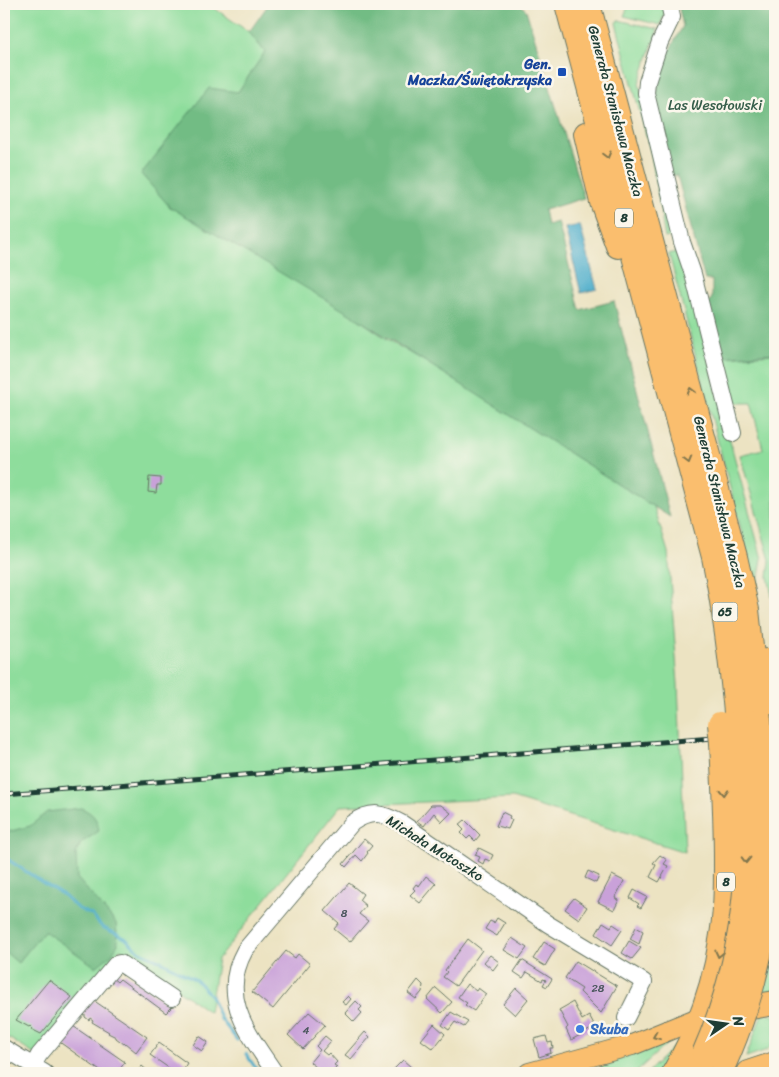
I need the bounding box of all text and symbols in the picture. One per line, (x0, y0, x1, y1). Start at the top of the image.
street label: Generała Stanisława Maczka (581, 23, 650, 200)
place label: Gen. Maczka/Świętokrzyska (407, 52, 552, 93)
marker: Gen. Maczka/Świętokrzyska (556, 66, 568, 78)
park label: Las Wesołowski (668, 93, 763, 118)
one-way arrow (601, 151, 612, 159)
road number: 8 (615, 208, 633, 228)
one-way arrow (686, 387, 697, 396)
street label: Generała Stanisława Maczka (686, 413, 753, 591)
one-way arrow (683, 455, 693, 463)
road number: 65 (712, 602, 738, 622)
one-way arrow (719, 788, 730, 796)
street label: Michała Motoszko (381, 808, 489, 888)
one-way arrow (741, 857, 751, 865)
road number: 8 (717, 872, 735, 892)
house number: 8 (341, 904, 348, 923)
one-way arrow (714, 949, 725, 958)
house number: 28 (592, 979, 605, 998)
north arrow (702, 1000, 752, 1050)
text: N (725, 1013, 752, 1029)
place label: Skuba (589, 1017, 629, 1042)
house number: 4 (303, 1021, 310, 1040)
marker: Skuba (574, 1023, 586, 1035)
one-way arrow (652, 1029, 661, 1040)

